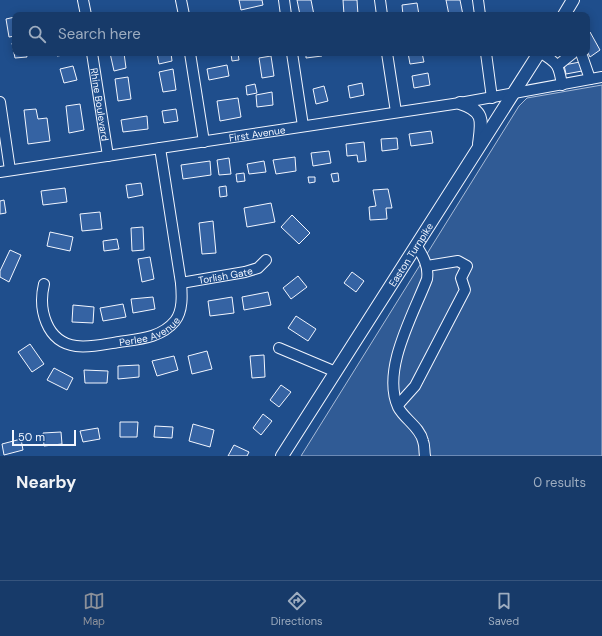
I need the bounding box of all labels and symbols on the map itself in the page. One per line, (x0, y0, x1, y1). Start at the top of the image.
street label: Rhine Boulevard (87, 67, 112, 142)
street label: First Avenue (228, 123, 287, 145)
street label: Easton Turnpike (386, 220, 436, 289)
street label: Torlish Gate (197, 264, 255, 287)
street label: Perlee Avenue (118, 314, 183, 349)
scale bar (12, 428, 76, 447)

